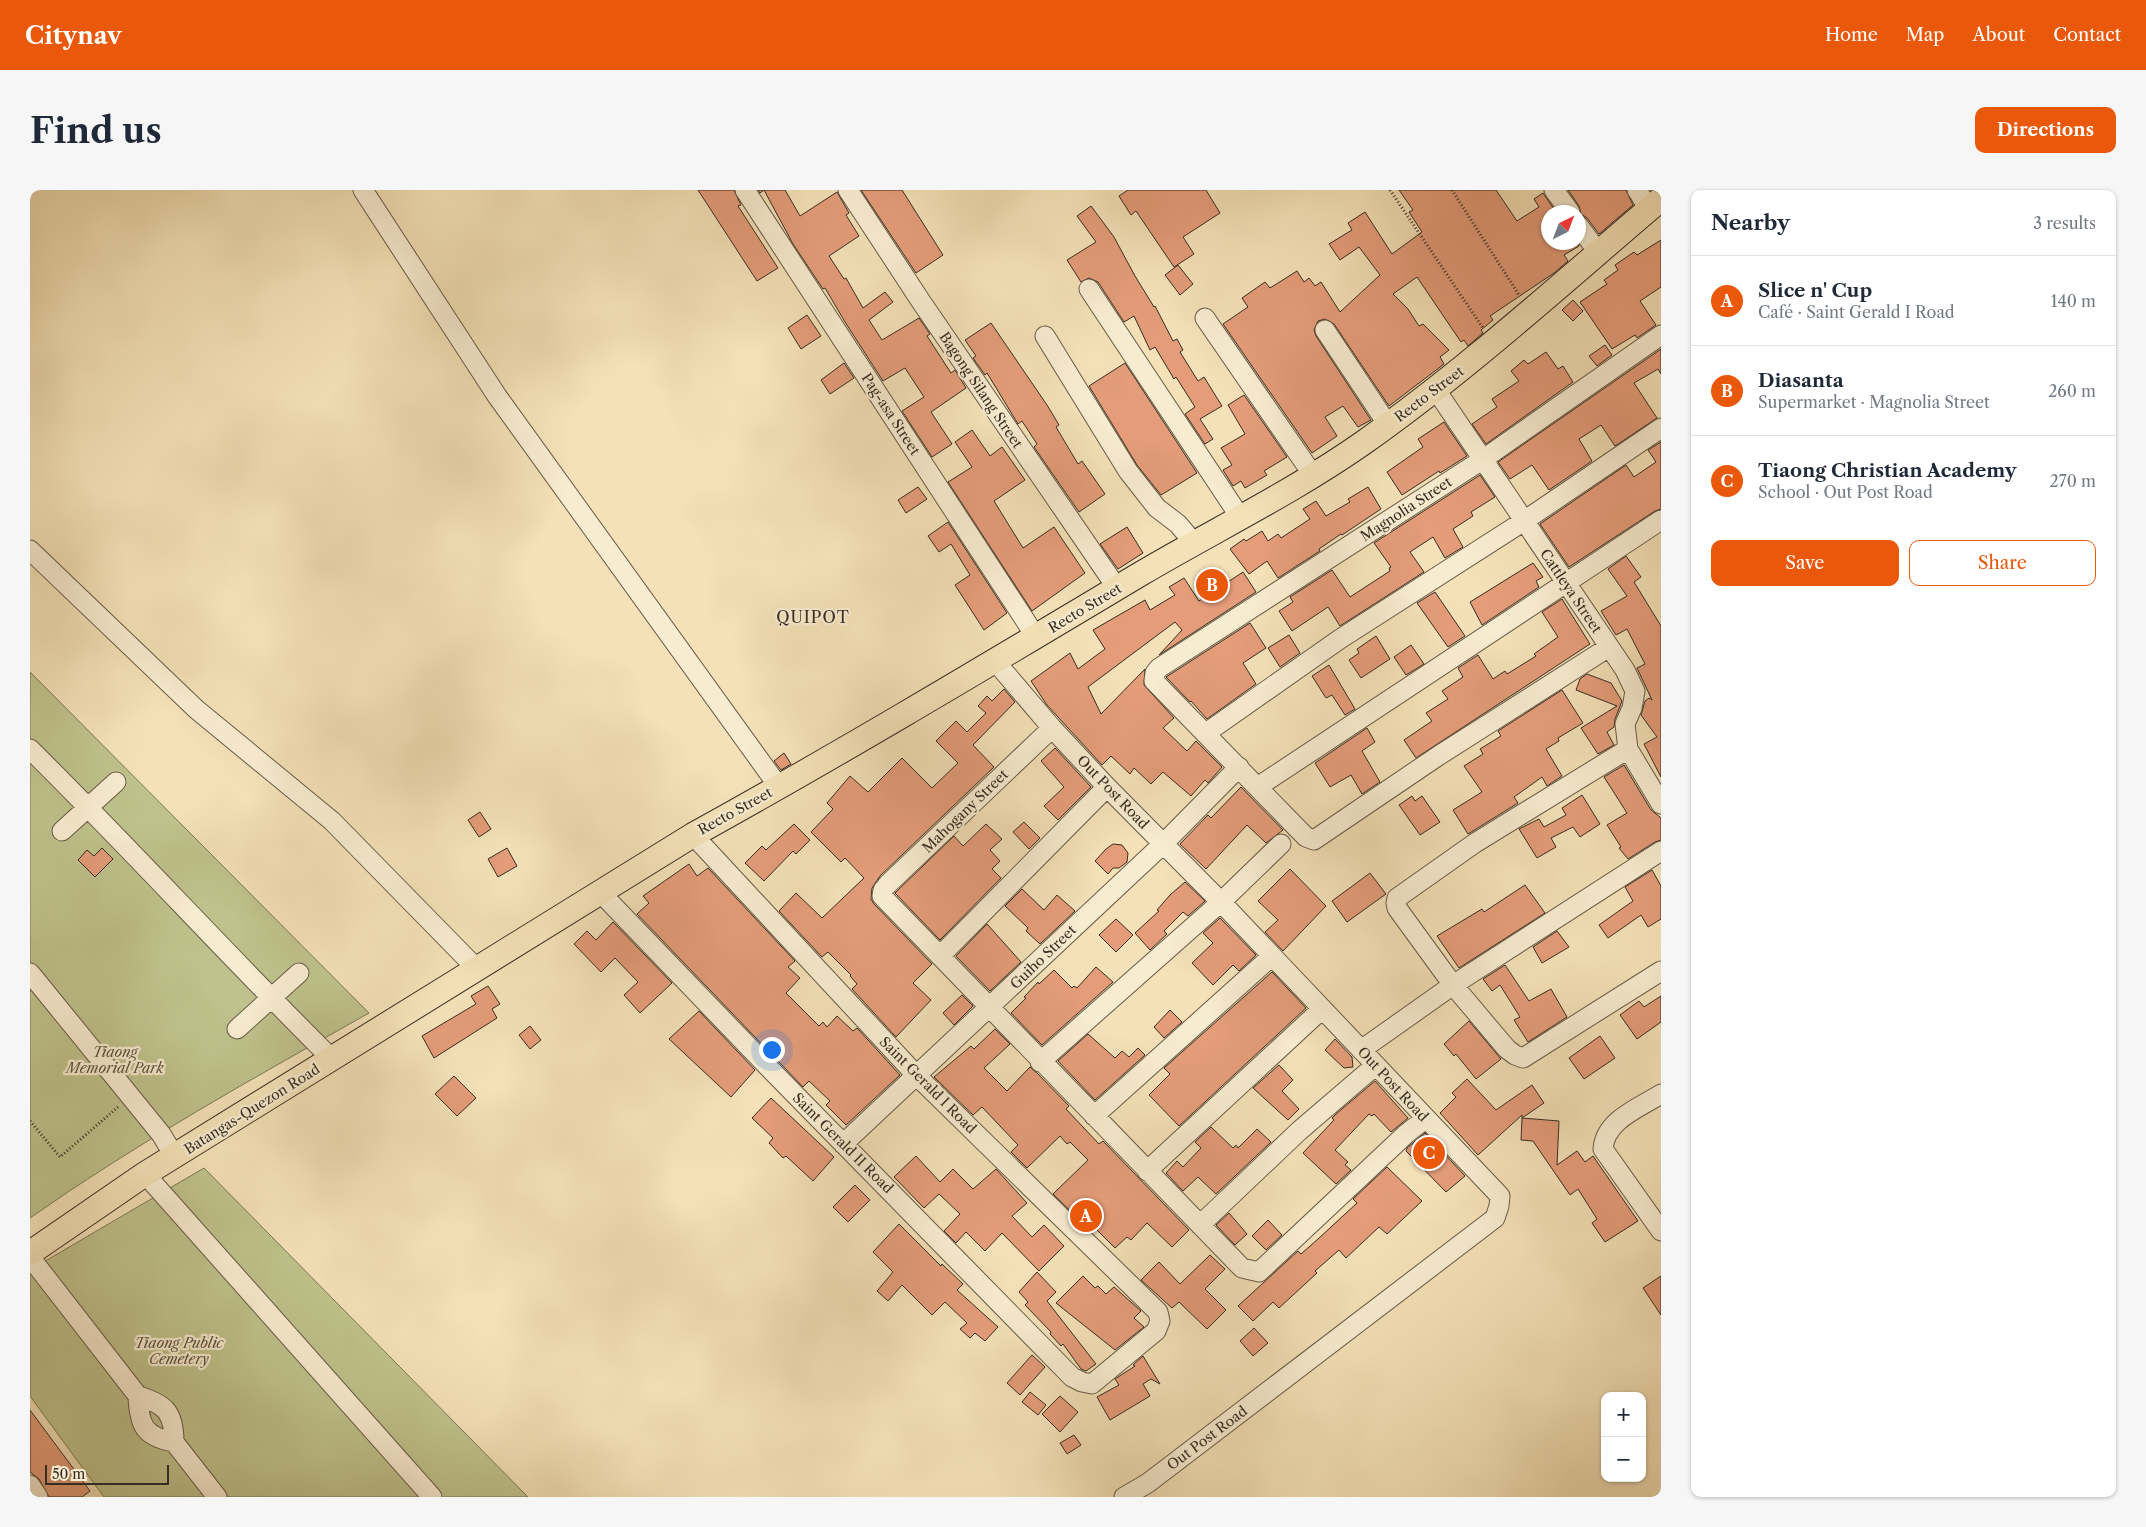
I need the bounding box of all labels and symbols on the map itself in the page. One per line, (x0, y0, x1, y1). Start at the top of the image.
north arrow (1541, 205, 1586, 250)
street label: Bagong Silang Street (935, 328, 1027, 452)
street label: Recto Street (1391, 362, 1467, 426)
street label: Pag-asa Street (858, 370, 924, 458)
street label: Magnolia Street (1357, 473, 1455, 545)
street label: Cattleya Street (1536, 545, 1606, 637)
pin: B (1196, 566, 1228, 604)
street label: Recto Street (1045, 579, 1125, 637)
district label: QUIPOT (776, 607, 850, 627)
street label: Out Post Road (1073, 751, 1153, 833)
street label: Mahogany Street (918, 765, 1012, 857)
street label: Recto Street (695, 783, 775, 839)
street label: Guiho Street (1006, 921, 1080, 993)
street label: Saint Gerald I Road (876, 1033, 981, 1138)
your location (759, 1037, 785, 1063)
park label: Tiaong Memorial Park (64, 1043, 165, 1077)
street label: Out Post Road (1354, 1043, 1433, 1125)
street label: Batangas-Quezon Road (181, 1060, 324, 1158)
street label: Saint Gerald II Road (789, 1089, 897, 1197)
pin: C (1413, 1134, 1445, 1172)
pin: A (1070, 1197, 1102, 1235)
park label: Tiaong Public Cemetery (135, 1334, 224, 1368)
street label: Out Post Road (1163, 1402, 1251, 1474)
scale bar (45, 1462, 169, 1485)

